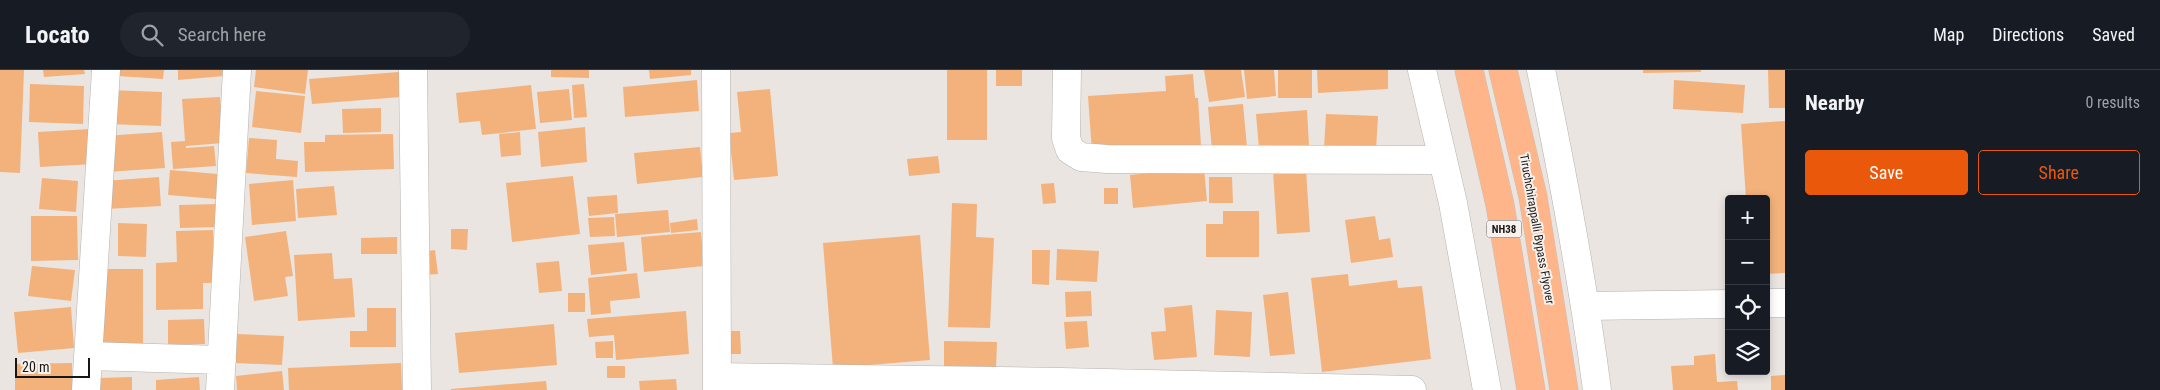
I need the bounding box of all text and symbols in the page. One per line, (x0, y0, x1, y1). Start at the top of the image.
search box (120, 12, 470, 57)
text: Locato (25, 21, 90, 49)
icon: search (138, 21, 166, 49)
text: Search here (178, 23, 266, 46)
text: Map (1933, 24, 1964, 45)
text: Directions (1992, 24, 2064, 45)
text: Saved (2092, 24, 2135, 45)
text: Nearby (1805, 91, 1864, 115)
text: 0 results (2085, 93, 2140, 112)
button: Save (1805, 150, 1968, 195)
button: Share (1978, 150, 2140, 195)
street label: Tiruchchirappalli Bypass Flyover (1517, 153, 1557, 306)
map controls (1725, 195, 1770, 375)
button: + (1725, 195, 1770, 240)
road number: NH38 (1486, 220, 1522, 238)
button: − (1725, 240, 1770, 285)
button: locate (1725, 285, 1770, 330)
button: layers (1725, 330, 1770, 375)
scale bar (15, 355, 90, 378)
text: 20 m (22, 359, 50, 375)

